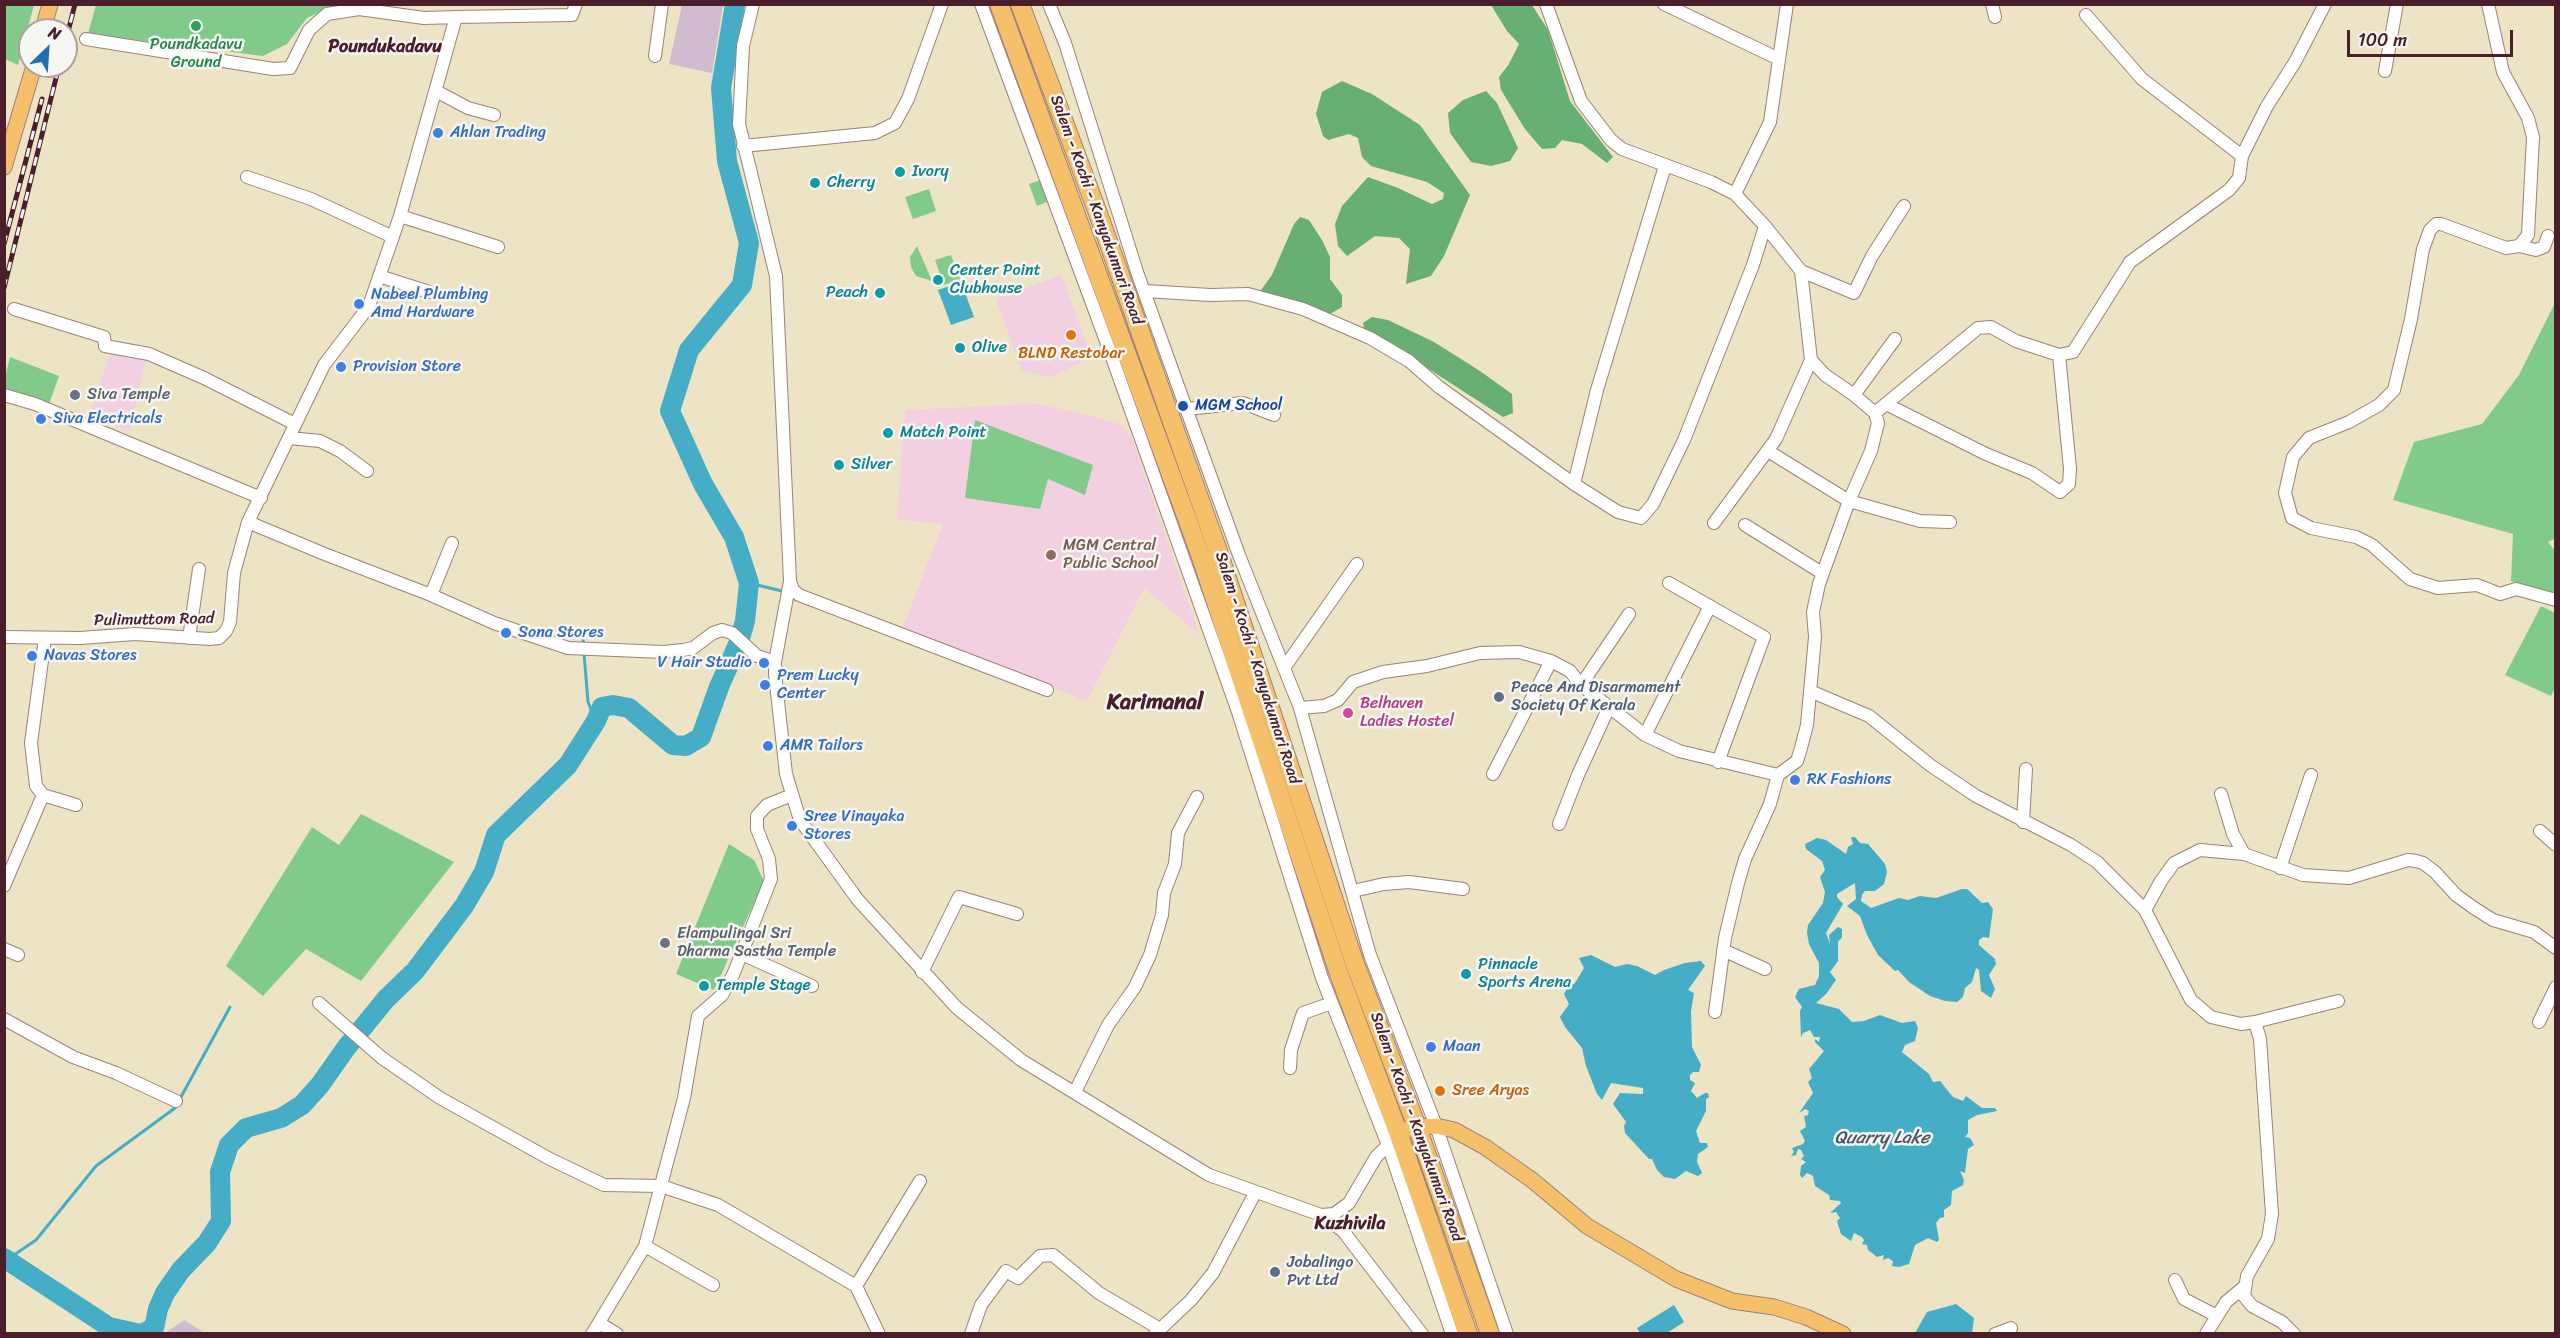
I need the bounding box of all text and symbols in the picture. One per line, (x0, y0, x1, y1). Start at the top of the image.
north arrow (18, 18, 78, 78)
text: N (44, 18, 66, 49)
scale bar (2350, 18, 2516, 56)
marker: Poundkadavu Ground (189, 19, 203, 33)
text: 100 m (2358, 24, 2407, 56)
place label: Poundkadavu Ground (150, 35, 242, 73)
district label: Poundukadavu (328, 36, 442, 58)
street label: Salem - Kochi - Kanyakumari Road (1045, 93, 1147, 327)
place label: Ahlan Trading (450, 123, 546, 143)
marker: Ahlan Trading (431, 126, 445, 140)
place label: Ivory (912, 162, 949, 182)
marker: Ivory (893, 165, 907, 179)
place label: Cherry (827, 173, 875, 193)
marker: Cherry (808, 176, 822, 190)
place label: Center Point Clubhouse (950, 261, 1041, 299)
marker: Center Point Clubhouse (931, 273, 945, 287)
place label: Peach (826, 283, 868, 303)
place label: Nabeel Plumbing Amd Hardware (371, 285, 488, 323)
marker: Peach (873, 286, 887, 300)
marker: Nabeel Plumbing Amd Hardware (352, 297, 366, 311)
marker: BLND Restobar (1064, 328, 1078, 342)
place label: Olive (972, 338, 1007, 358)
marker: Olive (953, 341, 967, 355)
place label: BLND Restobar (1018, 344, 1124, 364)
place label: Provision Store (353, 357, 461, 377)
marker: Provision Store (334, 360, 348, 374)
place label: Siva Temple (87, 385, 170, 405)
marker: Siva Temple (68, 388, 82, 402)
place label: MGM School (1195, 396, 1282, 416)
marker: MGM School (1176, 399, 1190, 413)
place label: Siva Electricals (53, 409, 162, 429)
marker: Siva Electricals (34, 412, 48, 426)
place label: Match Point (900, 423, 986, 443)
marker: Match Point (881, 426, 895, 440)
place label: Silver (851, 455, 892, 475)
marker: Silver (832, 458, 846, 472)
place label: MGM Central Public School (1063, 536, 1158, 574)
marker: MGM Central Public School (1044, 548, 1058, 562)
street label: Salem - Kochi - Kanyakumari Road (1210, 550, 1304, 786)
street label: Pulimuttom Road (94, 609, 214, 631)
place label: Sona Stores (518, 623, 604, 643)
marker: Sona Stores (499, 626, 513, 640)
place label: Navas Stores (44, 646, 137, 666)
marker: Navas Stores (25, 649, 39, 663)
place label: V Hair Studio (657, 653, 752, 673)
marker: V Hair Studio (757, 656, 771, 670)
place label: Prem Lucky Center (777, 666, 859, 704)
marker: Prem Lucky Center (758, 678, 772, 692)
place label: Peace And Disarmament Society Of Kerala (1511, 678, 1680, 716)
district label: Karimanal (1107, 690, 1203, 716)
marker: Peace And Disarmament Society Of Kerala (1492, 690, 1506, 704)
place label: Belhaven Ladies Hostel (1360, 694, 1454, 732)
marker: Belhaven Ladies Hostel (1341, 706, 1355, 720)
place label: AMR Tailors (780, 736, 863, 756)
marker: AMR Tailors (761, 739, 775, 753)
place label: RK Fashions (1807, 770, 1891, 790)
marker: RK Fashions (1788, 773, 1802, 787)
place label: Sree Vinayaka Stores (804, 807, 905, 845)
marker: Sree Vinayaka Stores (785, 819, 799, 833)
place label: Elampulingal Sri Dharma Sastha Temple (677, 924, 836, 962)
marker: Elampulingal Sri Dharma Sastha Temple (658, 936, 672, 950)
place label: Pinnacle Sports Arena (1478, 955, 1571, 993)
marker: Pinnacle Sports Arena (1459, 967, 1473, 981)
place label: Temple Stage (716, 976, 811, 996)
marker: Temple Stage (697, 979, 711, 993)
street label: Salem - Kochi - Kanyakumari Road (1365, 1010, 1467, 1244)
place label: Maan (1443, 1037, 1481, 1057)
marker: Maan (1424, 1040, 1438, 1054)
place label: Sree Aryas (1452, 1081, 1529, 1101)
marker: Sree Aryas (1433, 1084, 1447, 1098)
water label: Quarry Lake (1834, 1127, 1930, 1149)
district label: Kuzhivila (1314, 1213, 1386, 1235)
place label: Jobalingo Pvt Ltd (1287, 1253, 1353, 1291)
marker: Jobalingo Pvt Ltd (1268, 1265, 1282, 1279)

